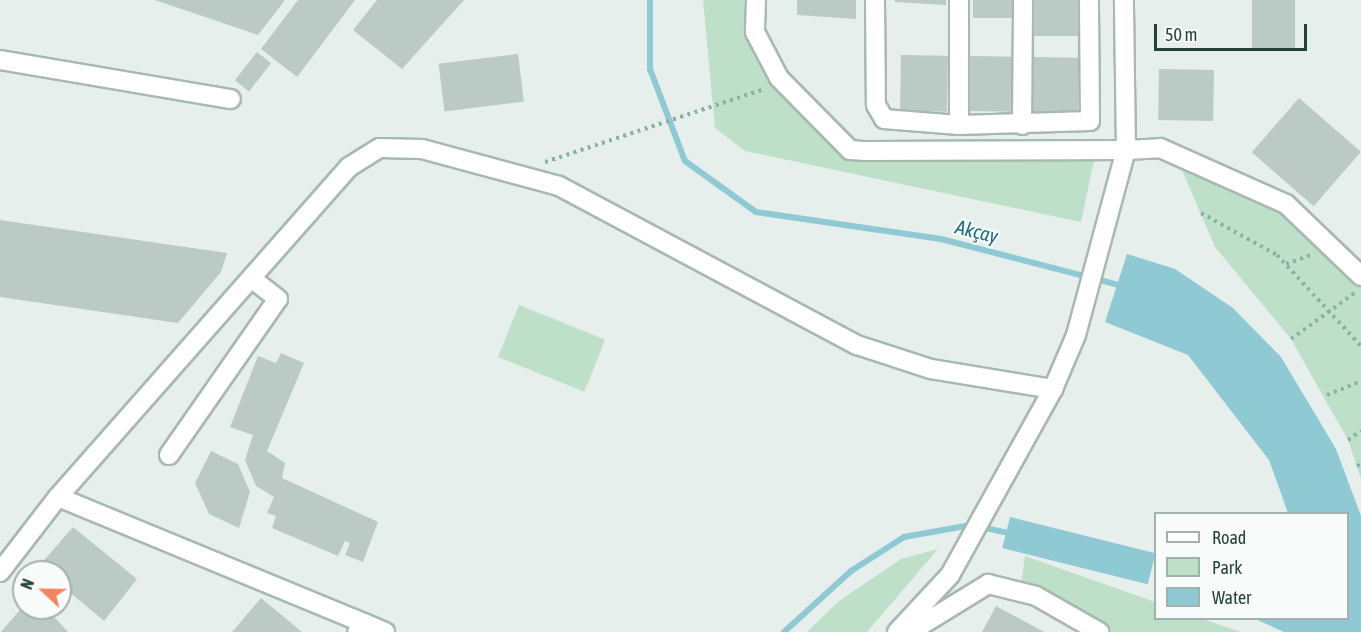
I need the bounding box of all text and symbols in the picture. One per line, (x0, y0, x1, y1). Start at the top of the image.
scale bar (1157, 12, 1310, 50)
text: 50 m (1165, 24, 1197, 45)
water label: Akçay (953, 214, 1001, 248)
legend (1154, 512, 1349, 620)
text: Road (1212, 527, 1246, 548)
text: Park (1212, 557, 1242, 578)
north arrow (12, 560, 72, 620)
text: N (17, 576, 37, 592)
text: Water (1212, 587, 1251, 608)

